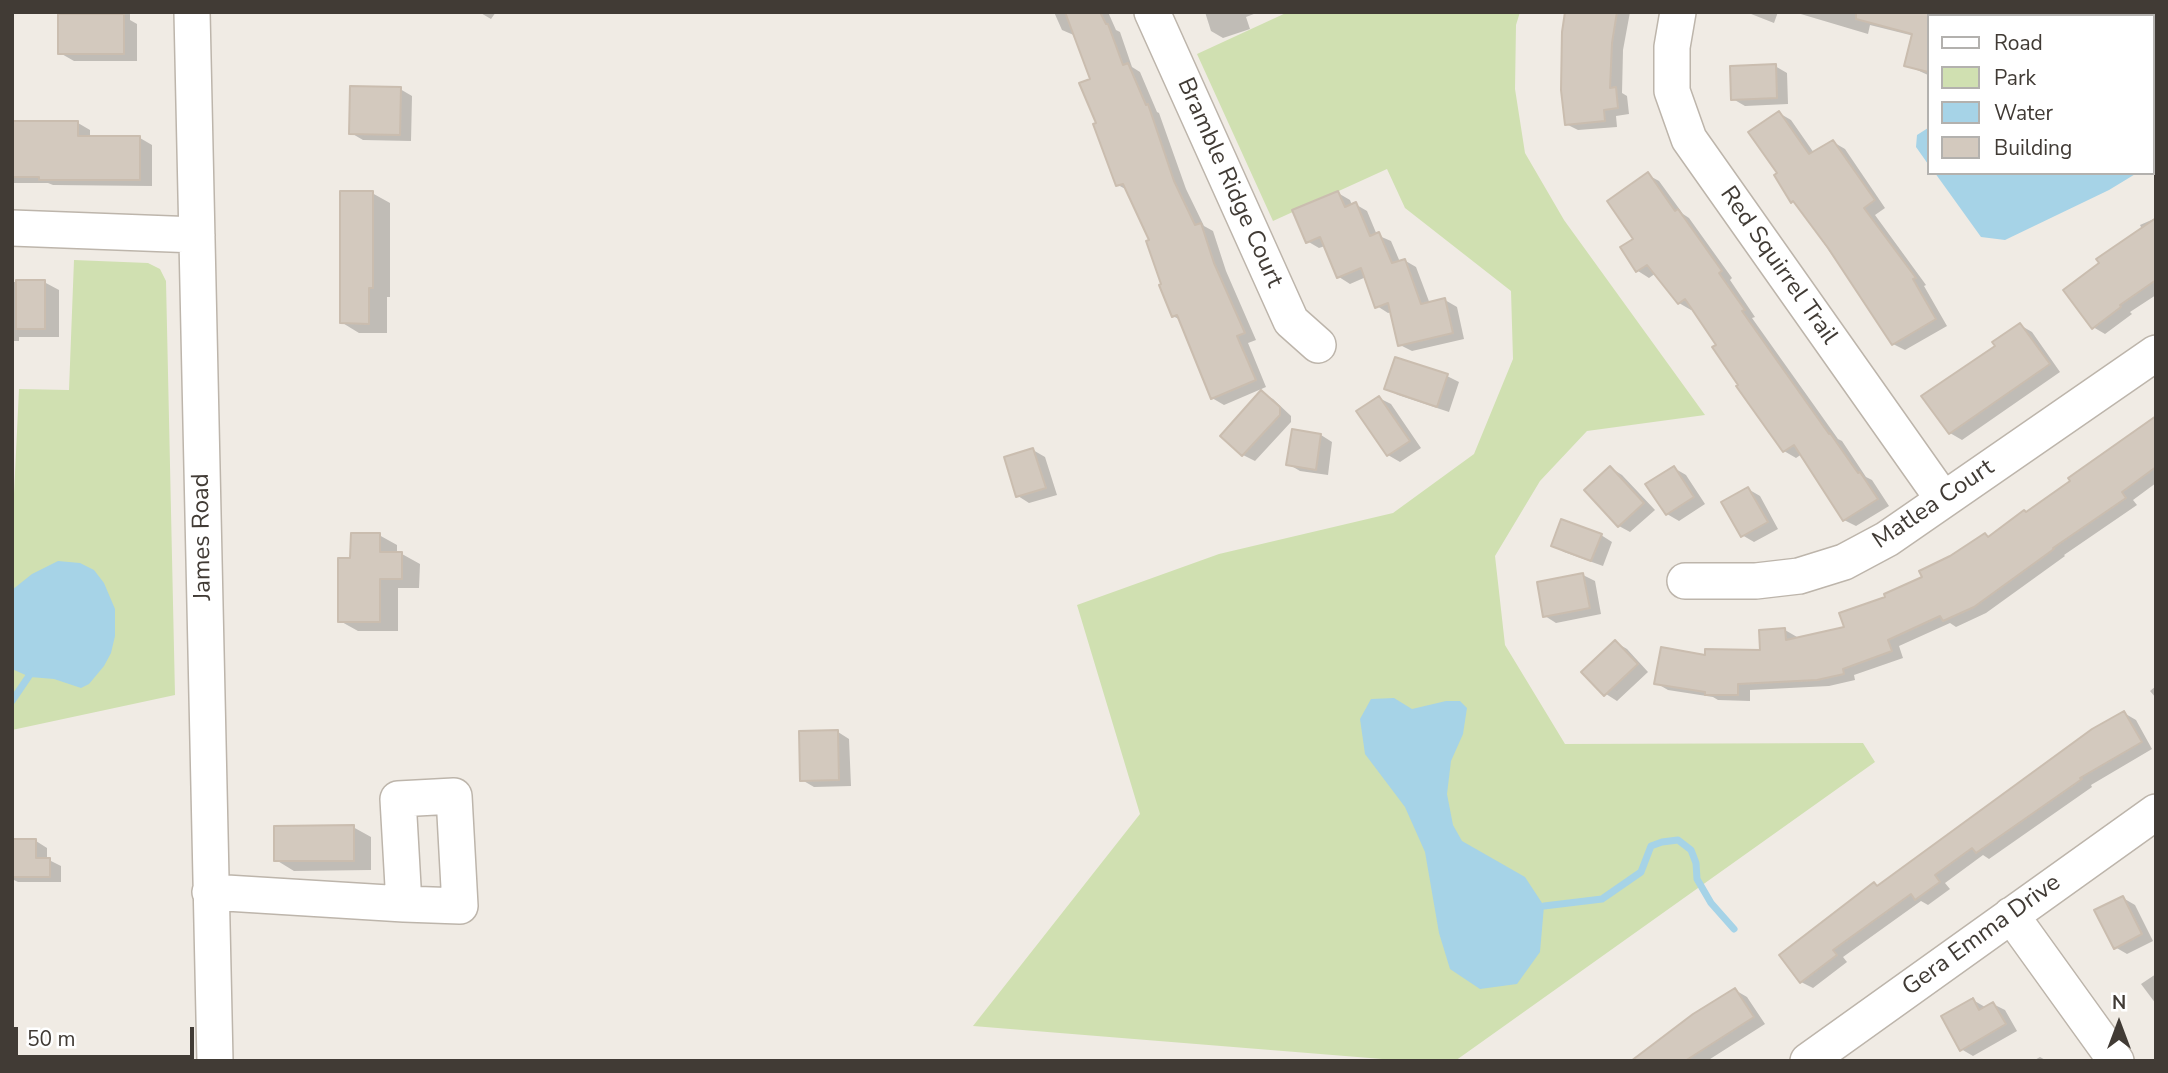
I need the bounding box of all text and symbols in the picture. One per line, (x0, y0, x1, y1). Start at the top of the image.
legend (1926, 14, 2154, 175)
text: Road (1994, 29, 2043, 57)
text: Park (1994, 64, 2036, 92)
street label: Bramble Ridge Court (1170, 74, 1288, 292)
text: Water (1994, 99, 2053, 127)
text: Building (1994, 134, 2072, 162)
street label: Red Squirrel Trail (1713, 182, 1843, 350)
street label: Matlea Court (1868, 454, 2000, 556)
street label: James Road (187, 473, 219, 601)
street label: Gera Emma Drive (1897, 869, 2067, 1003)
north arrow (2084, 989, 2154, 1059)
text: N (2112, 990, 2126, 1016)
scale bar (18, 1014, 198, 1058)
text: 50 m (27, 1025, 76, 1053)

